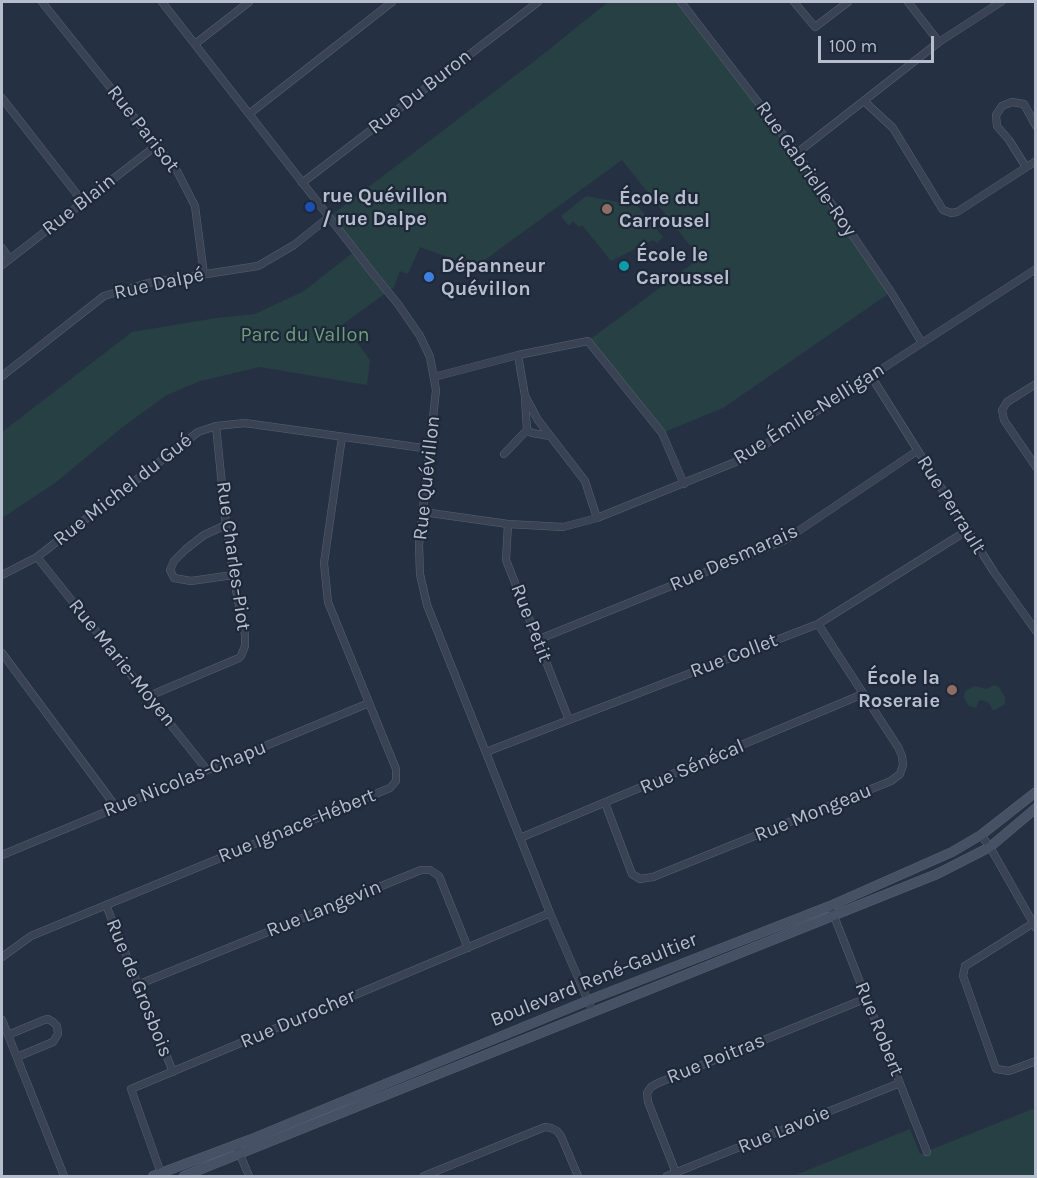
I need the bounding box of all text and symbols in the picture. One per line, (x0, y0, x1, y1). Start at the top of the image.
scale bar (821, 24, 936, 62)
text: 100 m (829, 35, 877, 57)
street label: Rue Du Buron (364, 44, 476, 140)
street label: Rue Parisot (102, 81, 184, 177)
street label: Rue Gabrielle-Roy (750, 97, 862, 241)
street label: Rue Blain (38, 169, 120, 241)
place label: rue Quévillon / rue Dalpe (322, 184, 448, 231)
place label: École du Carrousel (619, 186, 710, 233)
marker: rue Quévillon / rue Dalpe (303, 200, 317, 214)
marker: École du Carrousel (600, 202, 614, 216)
place label: École le Caroussel (636, 243, 730, 290)
place label: Dépanneur Quévillon (441, 254, 545, 301)
marker: École le Caroussel (617, 259, 631, 273)
street label: Rue Dalpé (112, 263, 206, 305)
marker: Dépanneur Quévillon (422, 270, 436, 284)
park label: Parc du Vallon (241, 323, 369, 347)
street label: Rue Émile-Nelligan (729, 358, 889, 470)
street label: Rue Quévillon (409, 415, 445, 541)
street label: Rue Michel du Gué (49, 428, 197, 552)
street label: Rue Perrault (911, 451, 991, 559)
street label: Rue Charles-Piot (211, 480, 255, 632)
street label: Rue Desmarais (666, 519, 802, 597)
street label: Rue Petit (505, 581, 557, 665)
street label: Rue Marie-Moyen (63, 594, 181, 732)
street label: Rue Collet (687, 628, 781, 684)
place label: École la Roseraie (858, 666, 940, 713)
marker: École la Roseraie (945, 683, 959, 697)
street label: Rue Sénécal (636, 734, 748, 800)
street label: Rue Nicolas-Chapu (100, 735, 270, 823)
street label: Rue Mongeau (751, 779, 875, 847)
street label: Rue Ignace-Hébert (215, 784, 379, 868)
street label: Rue Langevin (263, 875, 385, 943)
street label: Rue de Grosbois (100, 915, 178, 1061)
street label: Boulevard René-Gaultier (487, 928, 701, 1032)
street label: Rue Robert (849, 978, 909, 1080)
street label: Rue Durocher (237, 984, 359, 1054)
street label: Rue Poitras (663, 1028, 769, 1090)
street label: Rue Lavoie (735, 1101, 833, 1159)

